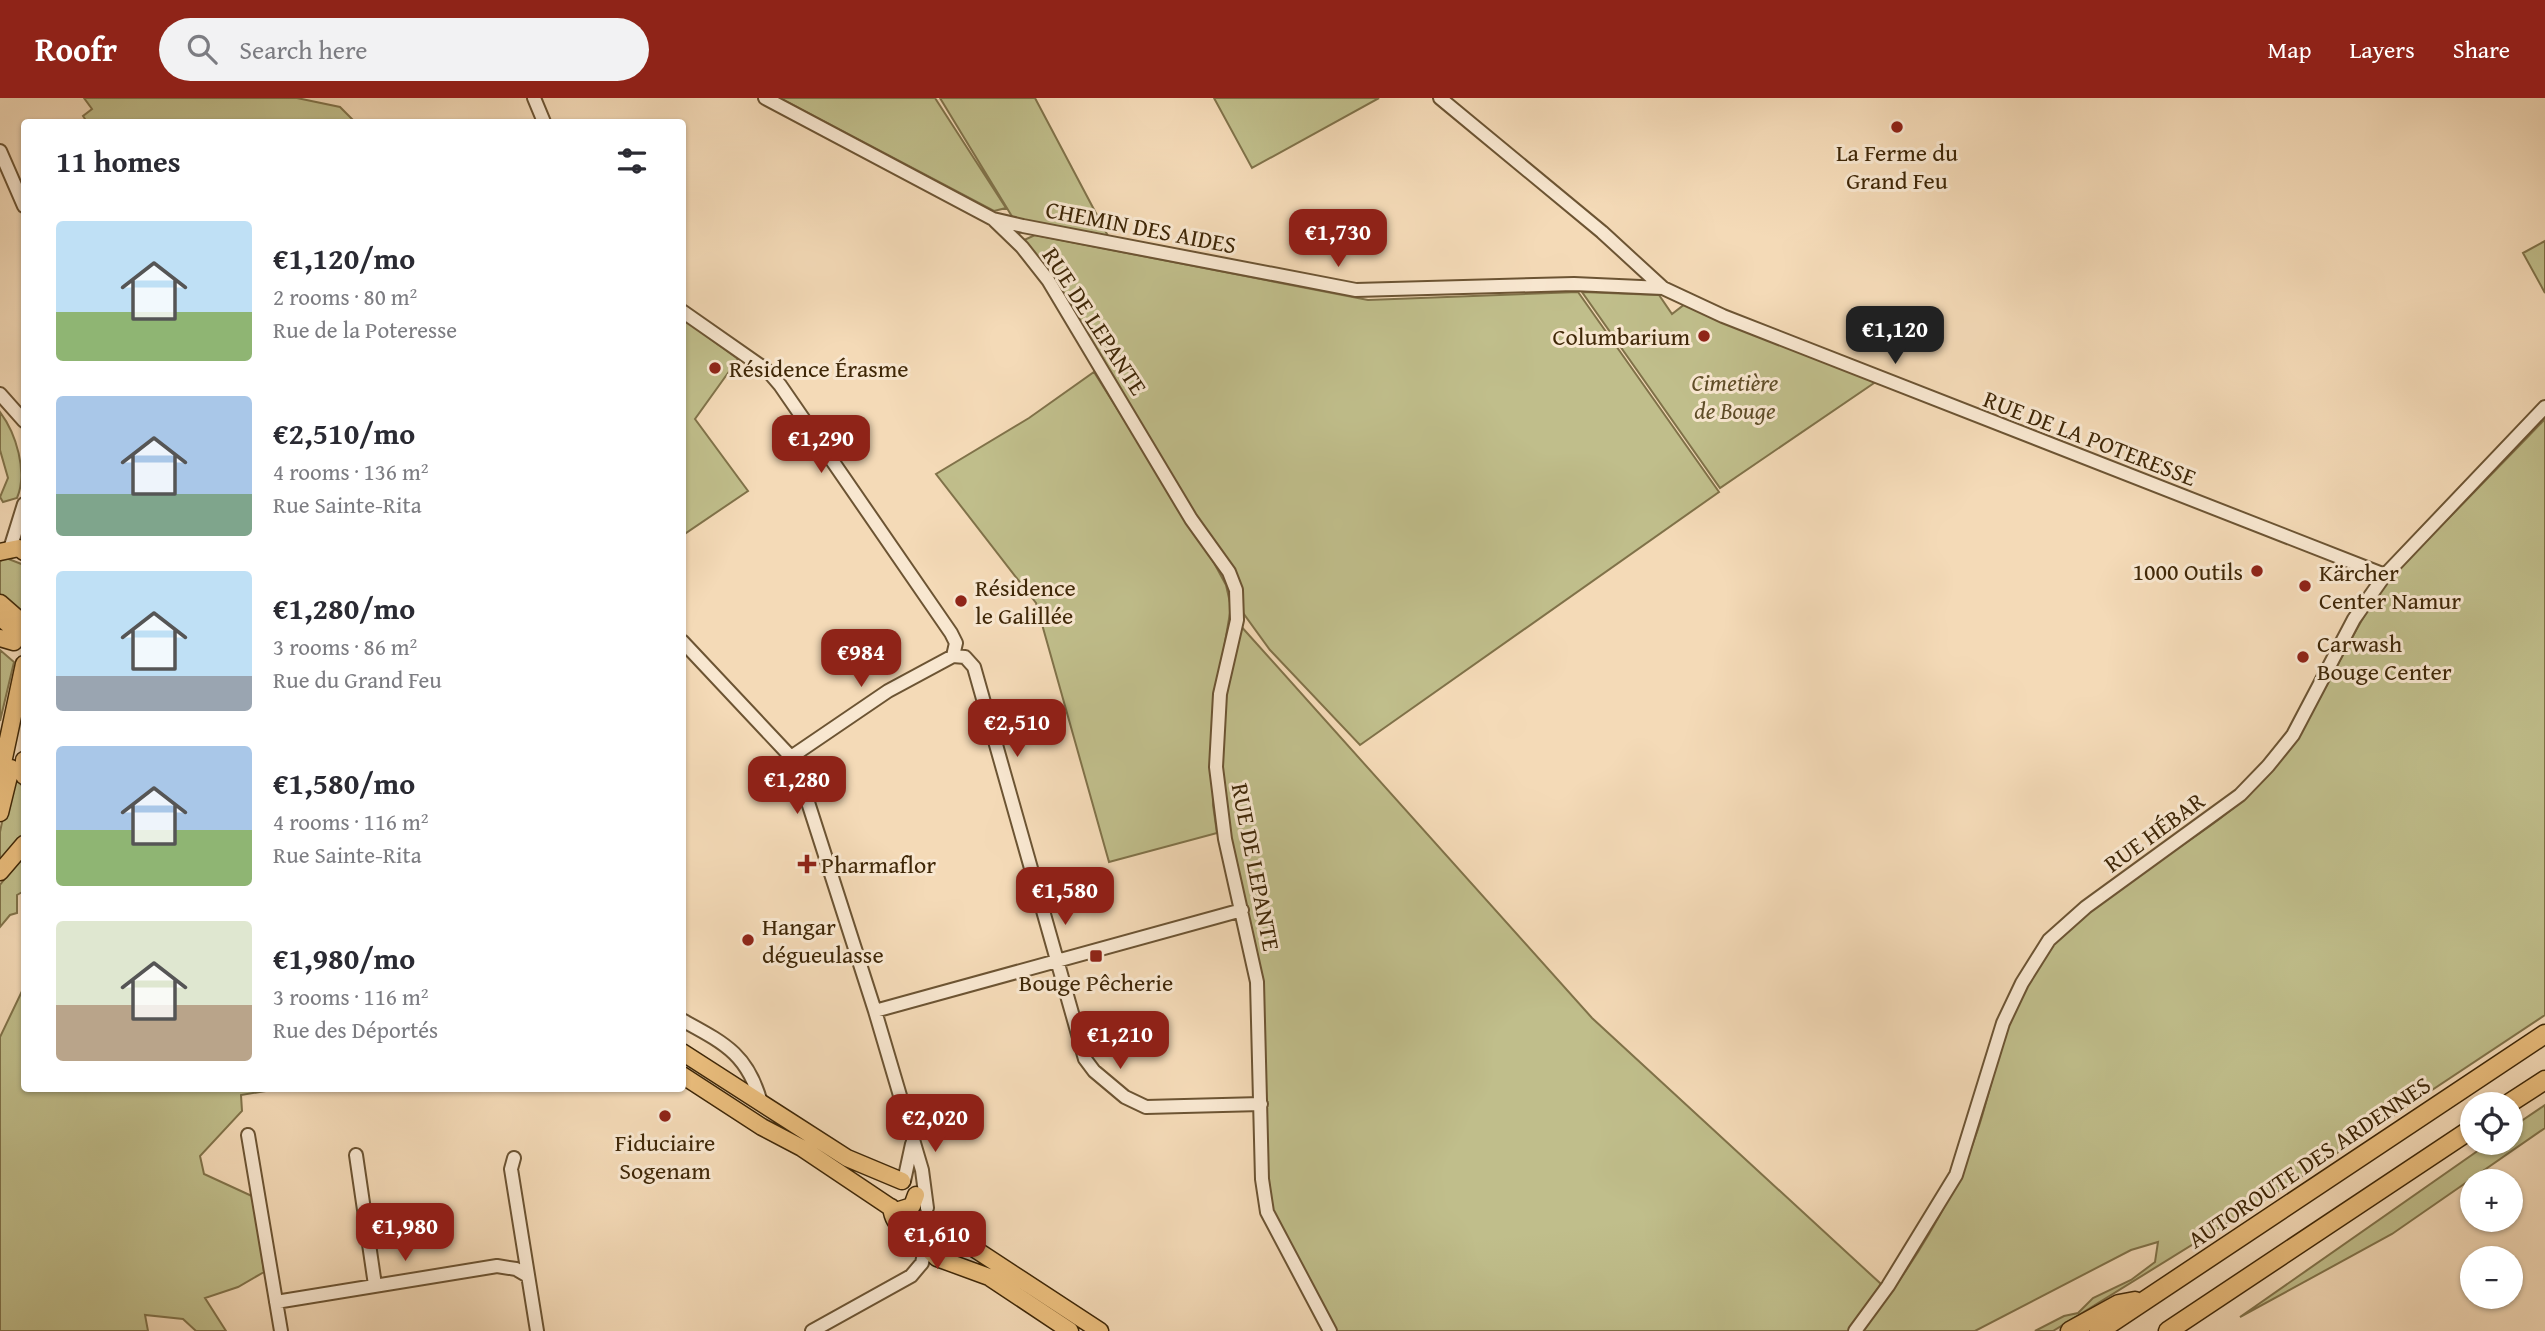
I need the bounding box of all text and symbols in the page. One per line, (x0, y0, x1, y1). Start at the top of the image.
search box (159, 18, 649, 81)
text: Roofr (35, 25, 117, 73)
icon: search (183, 30, 221, 68)
text: Search here (239, 30, 368, 69)
text: Map (2268, 32, 2311, 67)
text: Layers (2349, 32, 2415, 67)
text: Share (2453, 32, 2510, 67)
marker: La Ferme du Grand Feu (1889, 119, 1905, 135)
place label: La Ferme du Grand Feu (1836, 135, 1958, 198)
text: 11 homes (56, 139, 181, 183)
icon: filters (613, 142, 651, 180)
street label: CHEMIN DES AIDES (1043, 191, 1239, 263)
pin: €1,730 (1281, 209, 1395, 269)
text: €1,730 (1305, 215, 1371, 248)
text: €1,120/mo (273, 236, 415, 280)
street label: RUE DE LEPANTE (1034, 240, 1156, 402)
icon: home (112, 249, 196, 333)
text: 2 rooms · 80 m² (273, 280, 417, 313)
pin: €1,120 (1838, 306, 1952, 366)
text: €1,120 (1862, 312, 1928, 345)
text: Rue de la Poteresse (273, 313, 457, 346)
place label: Columbarium (1552, 319, 1690, 354)
marker: Columbarium (1696, 328, 1712, 344)
place label: Résidence Érasme (729, 351, 909, 386)
marker: Résidence Érasme (707, 360, 723, 376)
park label: Cimetière de Bouge (1692, 365, 1779, 428)
street label: RUE DE LA POTERESSE (1979, 381, 2201, 495)
text: €2,510/mo (273, 411, 415, 455)
pin: €1,290 (764, 416, 878, 475)
text: €1,290 (788, 421, 854, 454)
icon: home (112, 424, 196, 508)
text: 4 rooms · 136 m² (273, 455, 428, 488)
text: Rue Sainte-Rita (273, 488, 422, 521)
place label: 1000 Outils (2132, 554, 2243, 589)
place label: Kärcher Center Namur (2319, 555, 2461, 618)
marker: 1000 Outils (2249, 563, 2265, 579)
place label: Résidence le Galillée (975, 570, 1076, 633)
marker: Kärcher Center Namur (2297, 578, 2313, 594)
text: €1,280/mo (273, 586, 415, 630)
marker: Résidence le Galillée (953, 593, 969, 609)
icon: home (112, 599, 196, 683)
place label: Carwash Bouge Center (2317, 626, 2452, 689)
text: 3 rooms · 86 m² (273, 630, 417, 663)
pin: €984 (820, 630, 902, 689)
text: €984 (837, 635, 885, 668)
marker: Carwash Bouge Center (2295, 649, 2311, 665)
text: Rue du Grand Feu (273, 663, 442, 696)
pin: €2,510 (960, 700, 1074, 759)
text: €2,510 (984, 705, 1050, 738)
pin: €1,280 (740, 756, 854, 816)
text: €1,580/mo (273, 761, 415, 805)
text: €1,280 (764, 762, 830, 795)
icon: home (112, 774, 196, 858)
street label: RUE DE LEPANTE (1223, 780, 1289, 954)
street label: RUE HÉBAR (2096, 783, 2212, 881)
text: 4 rooms · 116 m² (273, 805, 428, 838)
text: Rue Sainte-Rita (273, 838, 422, 871)
place label: Pharmaflor (821, 847, 936, 882)
marker: Pharmaflor (799, 856, 815, 872)
pin: €1,580 (1008, 868, 1122, 927)
text: €1,580 (1032, 873, 1098, 906)
place label: Hangar dégueulasse (762, 909, 884, 972)
marker: Hangar dégueulasse (740, 932, 756, 948)
text: €1,980/mo (273, 936, 415, 980)
marker: Bouge Pêcherie (1088, 948, 1104, 964)
icon: home (112, 949, 196, 1033)
place label: Bouge Pêcherie (1019, 965, 1173, 1000)
text: 3 rooms · 116 m² (273, 980, 428, 1013)
pin: €1,210 (1063, 1012, 1177, 1071)
text: Rue des Déportés (273, 1013, 438, 1046)
text: €1,210 (1087, 1017, 1153, 1050)
street label: AUTOROUTE DES ARDENNES (2180, 1067, 2438, 1257)
map controls (2460, 1092, 2523, 1309)
button: locate (2460, 1092, 2523, 1155)
pin: €2,020 (878, 1094, 992, 1154)
text: €2,020 (902, 1100, 968, 1133)
marker: Fiduciaire Sogenam (657, 1108, 673, 1124)
place label: Fiduciaire Sogenam (615, 1125, 715, 1188)
button: + (2460, 1169, 2523, 1232)
pin: €1,980 (348, 1204, 462, 1263)
text: €1,980 (372, 1209, 438, 1242)
pin: €1,610 (880, 1212, 994, 1271)
text: €1,610 (904, 1217, 970, 1250)
button: − (2460, 1246, 2523, 1309)

